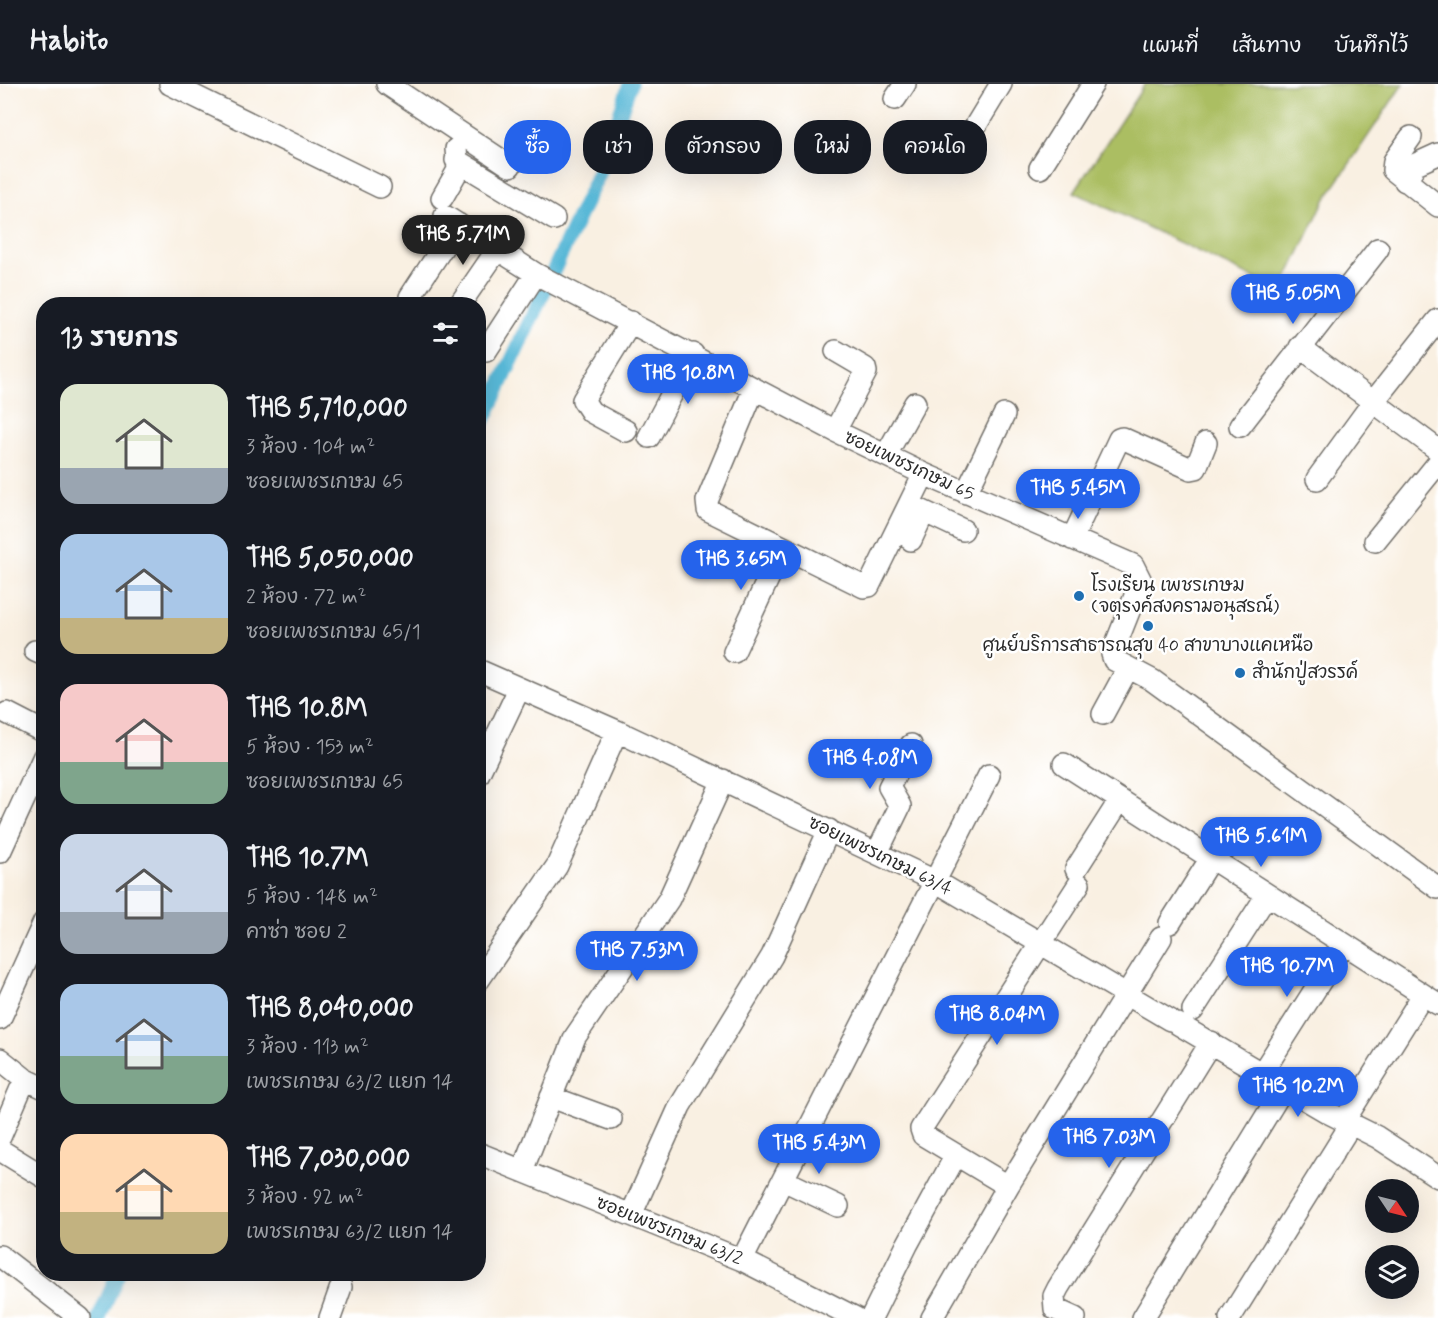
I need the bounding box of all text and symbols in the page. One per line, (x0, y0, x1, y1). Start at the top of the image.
text: Habito (30, 23, 108, 60)
text: แผนที่ (1142, 32, 1199, 60)
text: เส้นทาง (1232, 32, 1301, 60)
text: บันทึกไว้ (1334, 32, 1408, 60)
chip: ซื้อ (504, 120, 571, 174)
chip: เช่า (583, 120, 653, 174)
chip: ตัวกรอง (665, 120, 782, 174)
chip: ใหม่ (794, 120, 871, 174)
chip: คอนโด (883, 120, 987, 174)
pin: THB 5.71M (394, 215, 532, 266)
text: THB 5.71M (416, 221, 510, 248)
pin: THB 5.05M (1224, 274, 1362, 325)
text: THB 5.05M (1245, 280, 1341, 307)
icon: filters (429, 317, 462, 350)
text: 13 รายการ (60, 322, 178, 356)
pin: THB 10.8M (619, 354, 757, 405)
text: THB 10.8M (641, 360, 735, 387)
text: THB 5,710,000 (246, 392, 408, 426)
icon: home (108, 408, 180, 480)
street label: ซอยเพชรเกษม 65 (840, 425, 978, 507)
text: 3 ห้อง · 104 m² (246, 434, 375, 461)
text: ซอยเพชรเกษม 65 (246, 469, 403, 496)
pin: THB 5.45M (1009, 469, 1147, 520)
text: THB 5.45M (1030, 475, 1126, 502)
pin: THB 3.65M (672, 540, 810, 591)
text: THB 5,050,000 (246, 542, 414, 576)
text: THB 3.65M (695, 546, 787, 573)
icon: home (108, 558, 180, 630)
place label: โรงเรียน เพชรเกษม (จตุรงค์สงครามอนุสรณ์) (1091, 572, 1280, 620)
text: 2 ห้อง · 72 m² (246, 584, 366, 611)
marker: โรงเรียน เพชรเกษม (จตุรงค์สงครามอนุสรณ์) (1072, 589, 1086, 603)
text: ซอยเพชรเกษม 65/1 (246, 619, 421, 646)
marker: ศูนย์บริการสาธารณสุข 40 สาขาบางแคเหนือ (1141, 619, 1155, 633)
place label: ศูนย์บริการสาธารณสุข 40 สาขาบางแคเหนือ (983, 632, 1313, 659)
place label: สำนักปู่สวรรค์ (1252, 659, 1358, 686)
marker: สำนักปู่สวรรค์ (1233, 666, 1247, 680)
text: THB 10.8M (246, 692, 367, 726)
icon: home (108, 708, 180, 780)
text: 5 ห้อง · 153 m² (246, 734, 374, 761)
pin: THB 4.08M (801, 739, 939, 790)
text: THB 4.08M (822, 745, 918, 772)
text: ซอยเพชรเกษม 65 (246, 769, 403, 796)
street label: ซอยเพชรเกษม 63/4 (804, 811, 956, 901)
pin: THB 5.61M (1192, 817, 1330, 868)
text: THB 5.61M (1215, 823, 1307, 850)
text: THB 10.7M (246, 842, 369, 876)
icon: home (108, 858, 180, 930)
text: 5 ห้อง · 148 m² (246, 884, 378, 911)
text: คาซ่า ซอย 2 (246, 919, 347, 946)
pin: THB 7.53M (568, 931, 706, 982)
text: THB 7.53M (590, 937, 684, 964)
pin: THB 10.7M (1218, 947, 1356, 998)
text: THB 10.7M (1240, 953, 1334, 980)
text: THB 8,040,000 (246, 992, 414, 1026)
pin: THB 8.04M (928, 995, 1066, 1046)
text: THB 8.04M (949, 1001, 1045, 1028)
icon: home (108, 1008, 180, 1080)
text: 3 ห้อง · 113 m² (246, 1034, 369, 1061)
pin: THB 10.2M (1229, 1067, 1367, 1118)
text: เพชรเกษม 63/2 แยก 14 (246, 1069, 453, 1096)
text: THB 10.2M (1252, 1073, 1344, 1100)
pin: THB 7.03M (1040, 1118, 1178, 1169)
pin: THB 5.43M (750, 1124, 888, 1175)
text: THB 7.03M (1062, 1124, 1156, 1151)
text: THB 5.43M (772, 1130, 866, 1157)
text: THB 7,030,000 (246, 1142, 410, 1176)
icon: home (108, 1158, 180, 1230)
north arrow (1365, 1179, 1419, 1233)
map controls (1365, 1179, 1419, 1299)
text: 3 ห้อง · 92 m² (246, 1184, 363, 1211)
street label: ซอยเพชรเกษม 63/2 (592, 1191, 746, 1271)
text: เพชรเกษม 63/2 แยก 14 (246, 1219, 453, 1246)
button: layers (1365, 1245, 1419, 1299)

